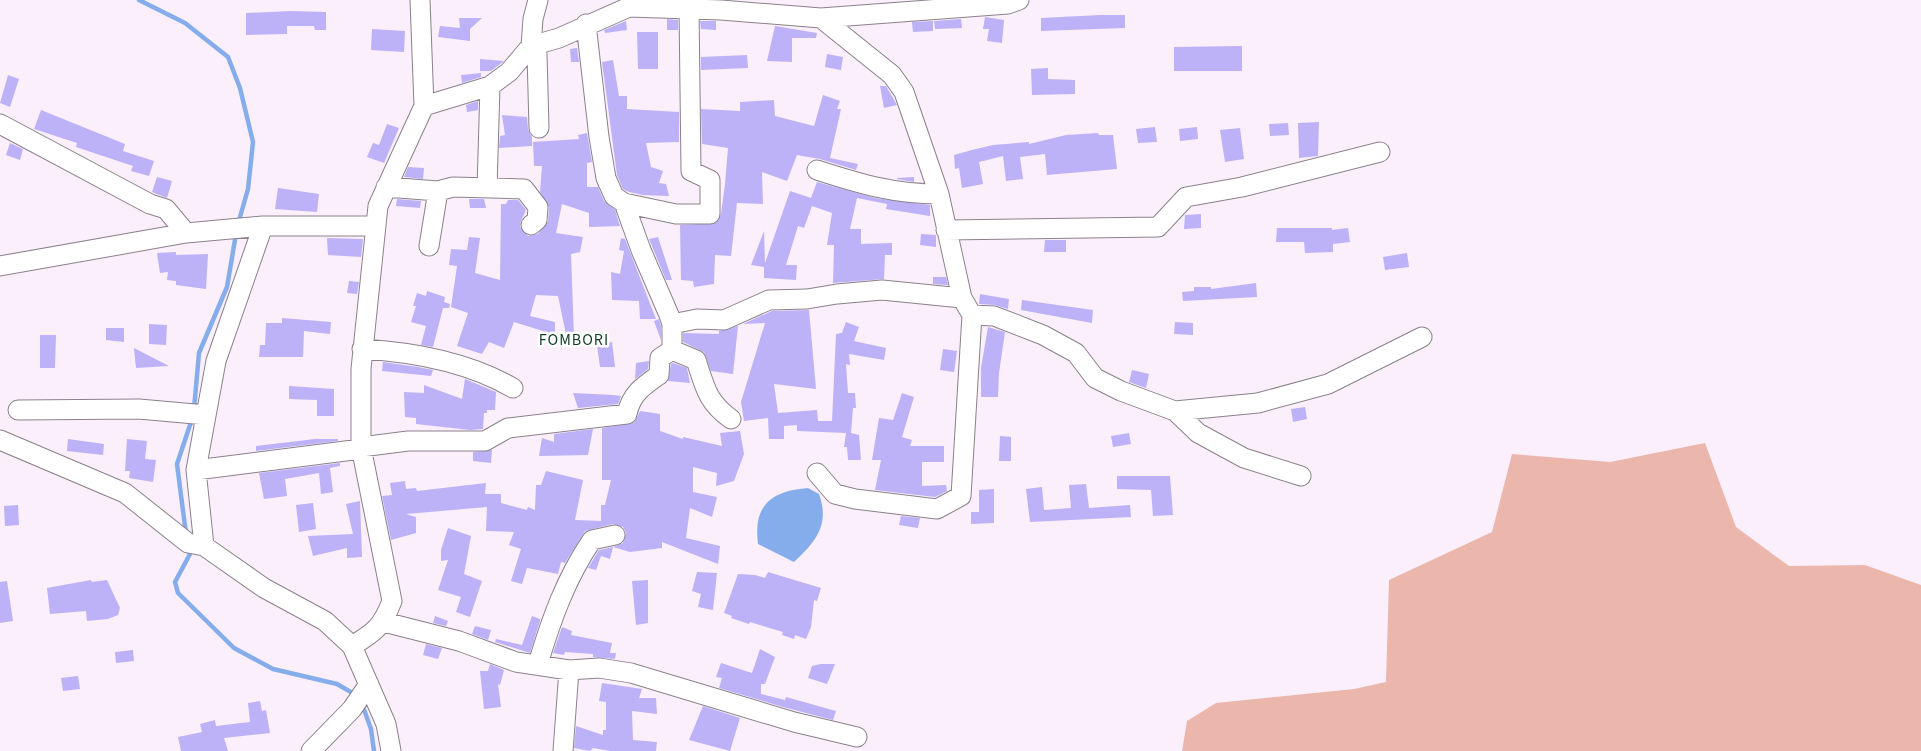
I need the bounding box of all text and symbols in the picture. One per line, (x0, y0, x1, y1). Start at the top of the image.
district label: FOMBORI (539, 329, 609, 351)

